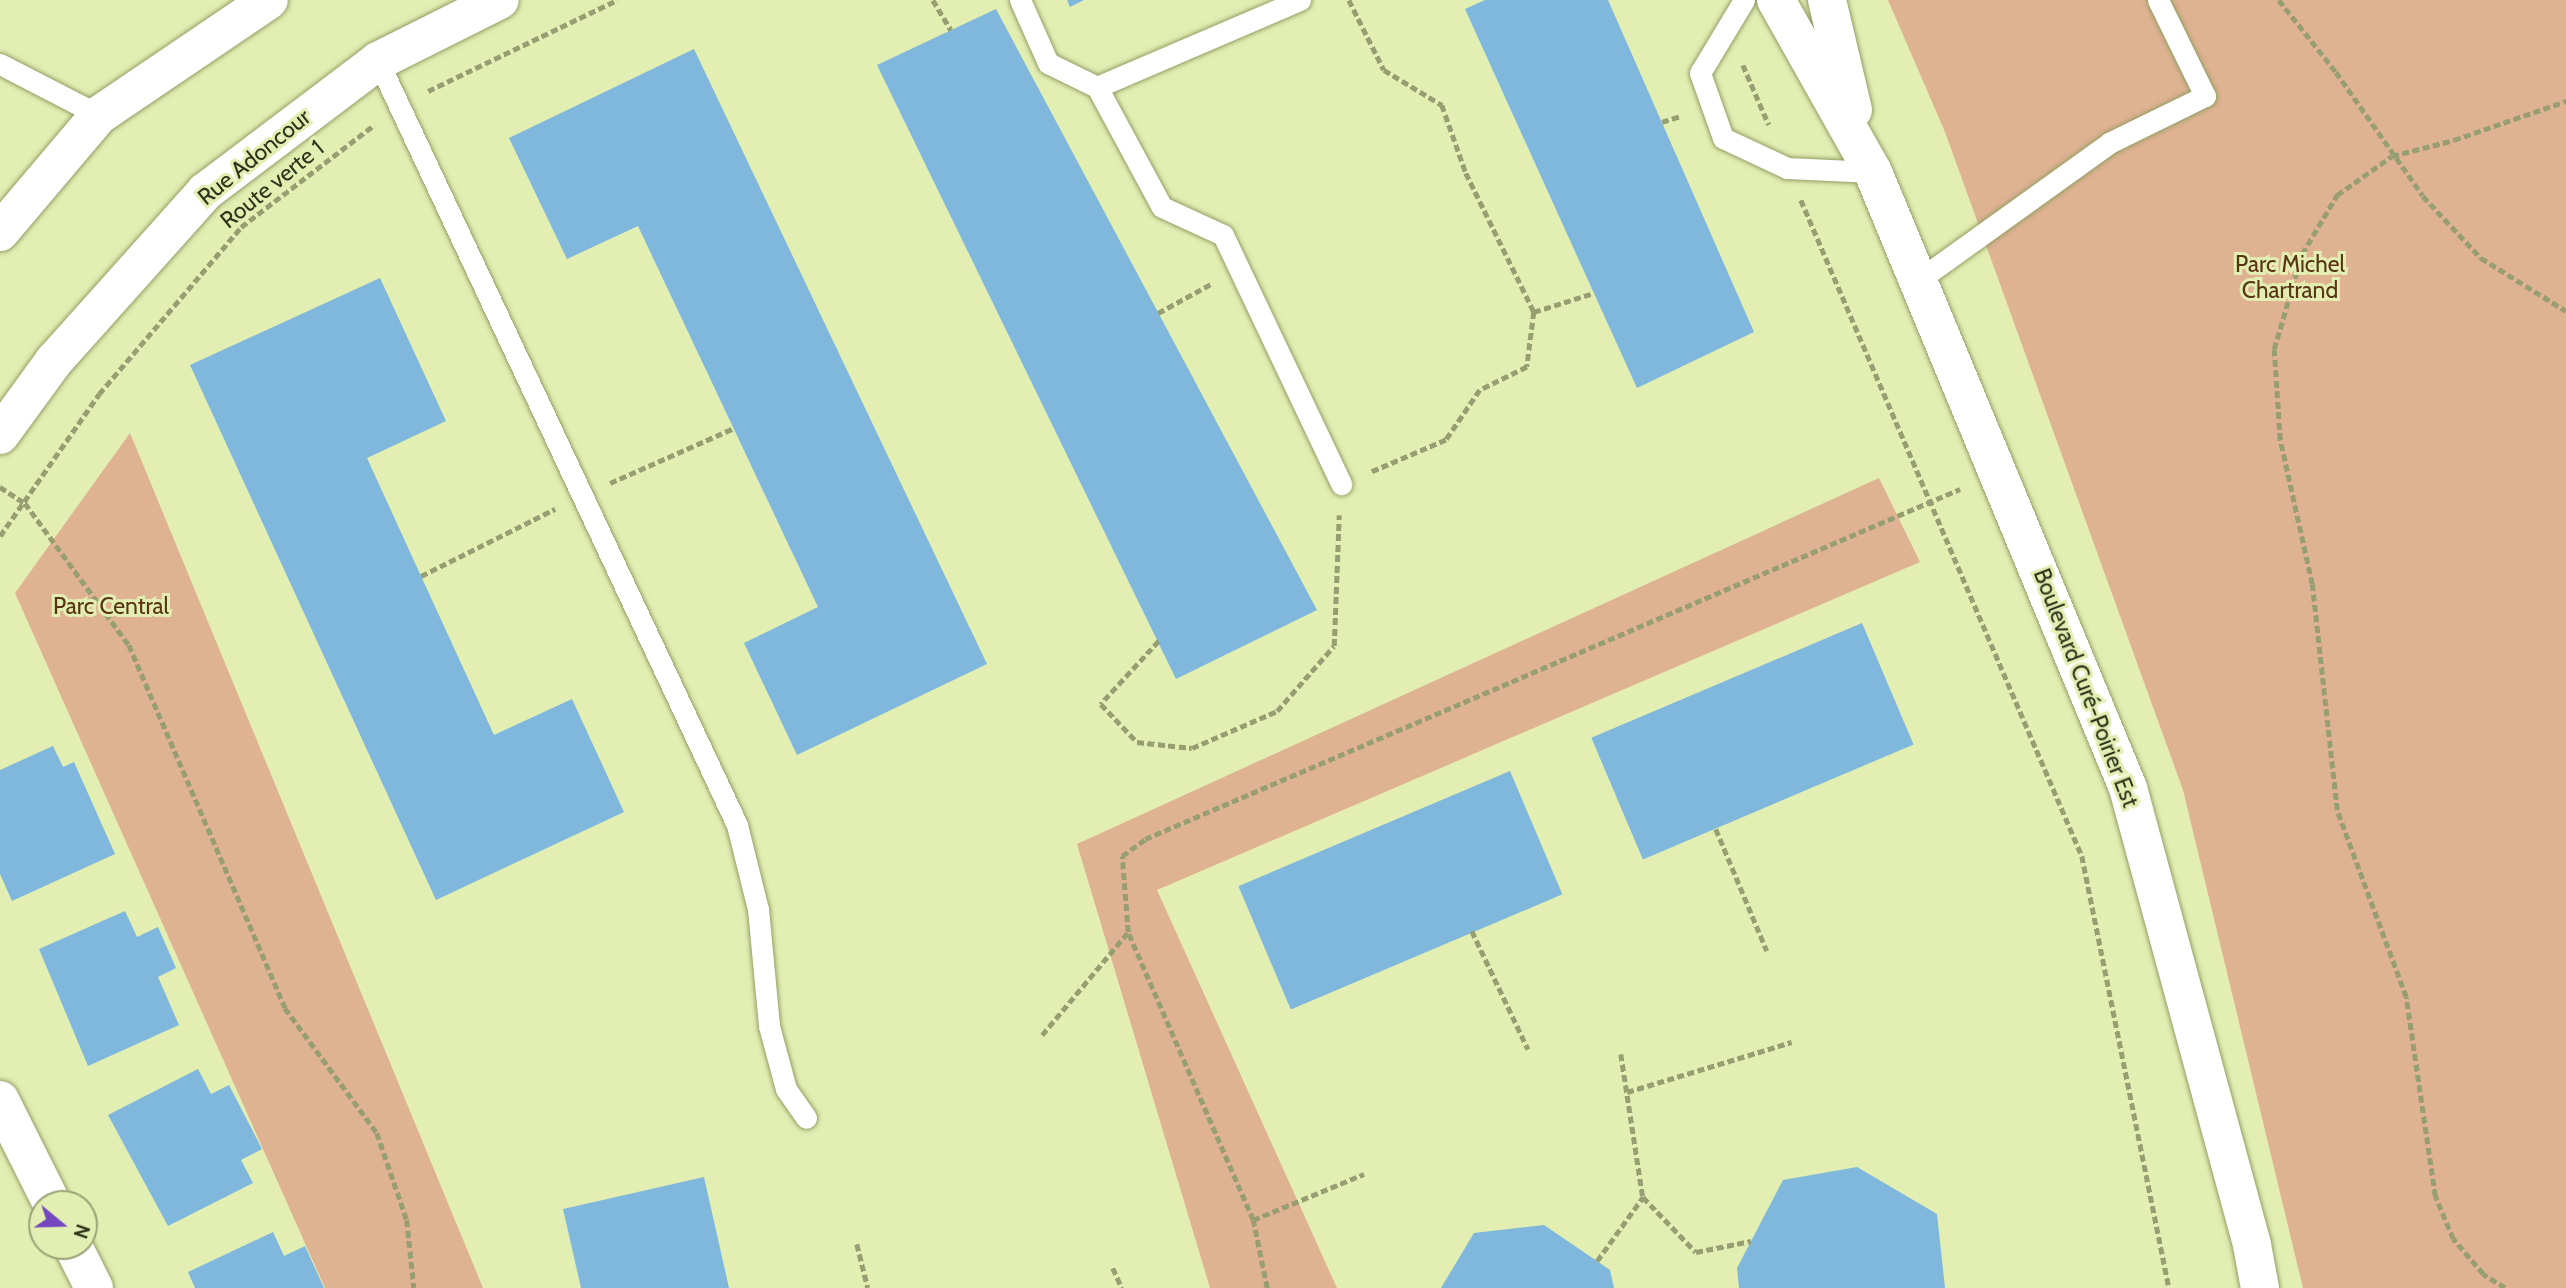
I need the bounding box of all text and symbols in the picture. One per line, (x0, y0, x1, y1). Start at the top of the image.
street label: Rue Adoncour (192, 103, 316, 211)
street label: Route verte 1 (215, 134, 329, 234)
park label: Parc Michel Chartrand (2235, 250, 2345, 304)
street label: Boulevard Curé-Poirier Est (2028, 565, 2144, 811)
park label: Parc Central (53, 592, 169, 620)
north arrow (28, 1190, 98, 1260)
text: N (68, 1221, 94, 1241)

